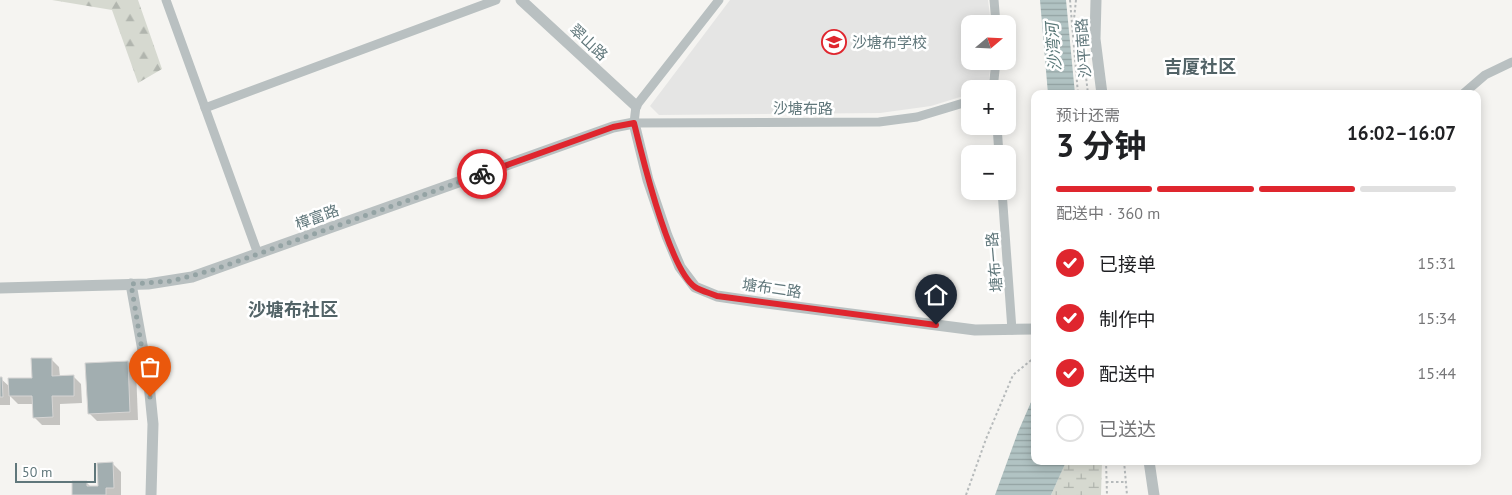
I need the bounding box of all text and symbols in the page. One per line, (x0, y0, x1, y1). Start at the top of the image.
north arrow (961, 15, 1016, 70)
map controls (961, 15, 1016, 200)
street label: 沙平南路 (1071, 17, 1095, 79)
water label: 沙湾河 (1041, 19, 1065, 72)
street label: 翠山路 (566, 20, 612, 64)
school or university icon: 沙塘布学校 (821, 29, 847, 55)
place label: 沙塘布学校 (852, 33, 927, 52)
district label: 吉厦社区 (1164, 55, 1236, 78)
button: + (961, 80, 1016, 135)
street label: 沙塘布路 (773, 99, 833, 118)
text: 预计还需 (1056, 105, 1120, 125)
text: 16:02–16:07 (1347, 121, 1456, 145)
text: 3 分钟 (1056, 124, 1146, 166)
button: − (961, 145, 1016, 200)
courier (457, 149, 507, 199)
icon: bike (468, 160, 496, 188)
street label: 樟富路 (293, 200, 341, 234)
text: 配送中 · 360 m (1056, 203, 1160, 223)
street label: 塘布一路 (982, 231, 1006, 293)
icon: check (1056, 249, 1084, 277)
text: 已接单 (1099, 252, 1156, 276)
text: 15:31 (1418, 253, 1456, 273)
street label: 塘布二路 (741, 274, 803, 302)
pin (915, 274, 957, 325)
icon: home (922, 281, 950, 309)
district label: 沙塘布社区 (248, 298, 338, 321)
icon: check (1056, 304, 1084, 332)
text: 制作中 (1099, 307, 1156, 331)
text: 15:34 (1418, 308, 1456, 328)
pin (129, 346, 171, 397)
icon: bag (136, 353, 164, 381)
icon: check (1056, 359, 1084, 387)
text: 配送中 (1099, 362, 1156, 386)
text: 15:44 (1418, 363, 1456, 383)
text: 已送达 (1099, 417, 1156, 441)
scale bar (15, 460, 96, 483)
text: 50 m (22, 463, 52, 481)

